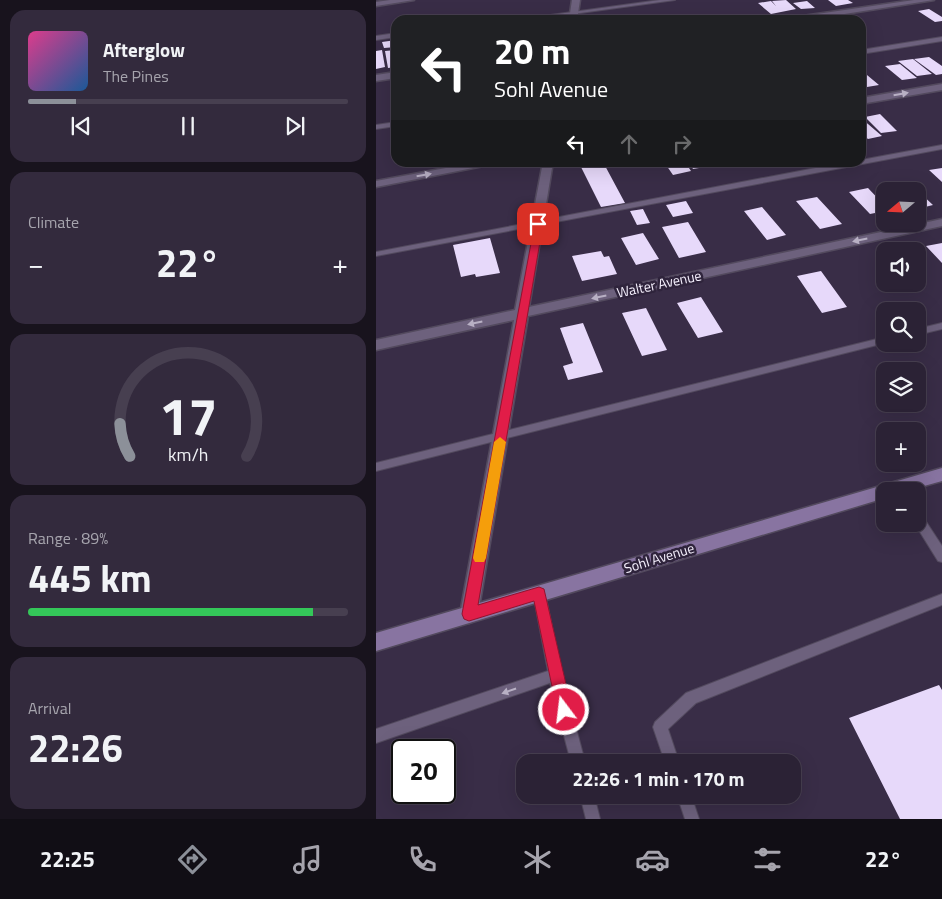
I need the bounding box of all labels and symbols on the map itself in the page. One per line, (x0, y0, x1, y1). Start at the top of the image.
one-way arrow (894, 89, 910, 97)
one-way arrow (416, 171, 432, 179)
north arrow (876, 182, 926, 232)
pin (517, 203, 559, 245)
one-way arrow (852, 236, 867, 244)
street label: Walter Avenue (615, 264, 703, 303)
one-way arrow (591, 293, 606, 301)
one-way arrow (467, 320, 483, 328)
street label: Sohl Avenue (621, 537, 697, 578)
position arrow (537, 683, 589, 735)
one-way arrow (501, 687, 516, 695)
speed limit sign: 20 (391, 739, 456, 804)

